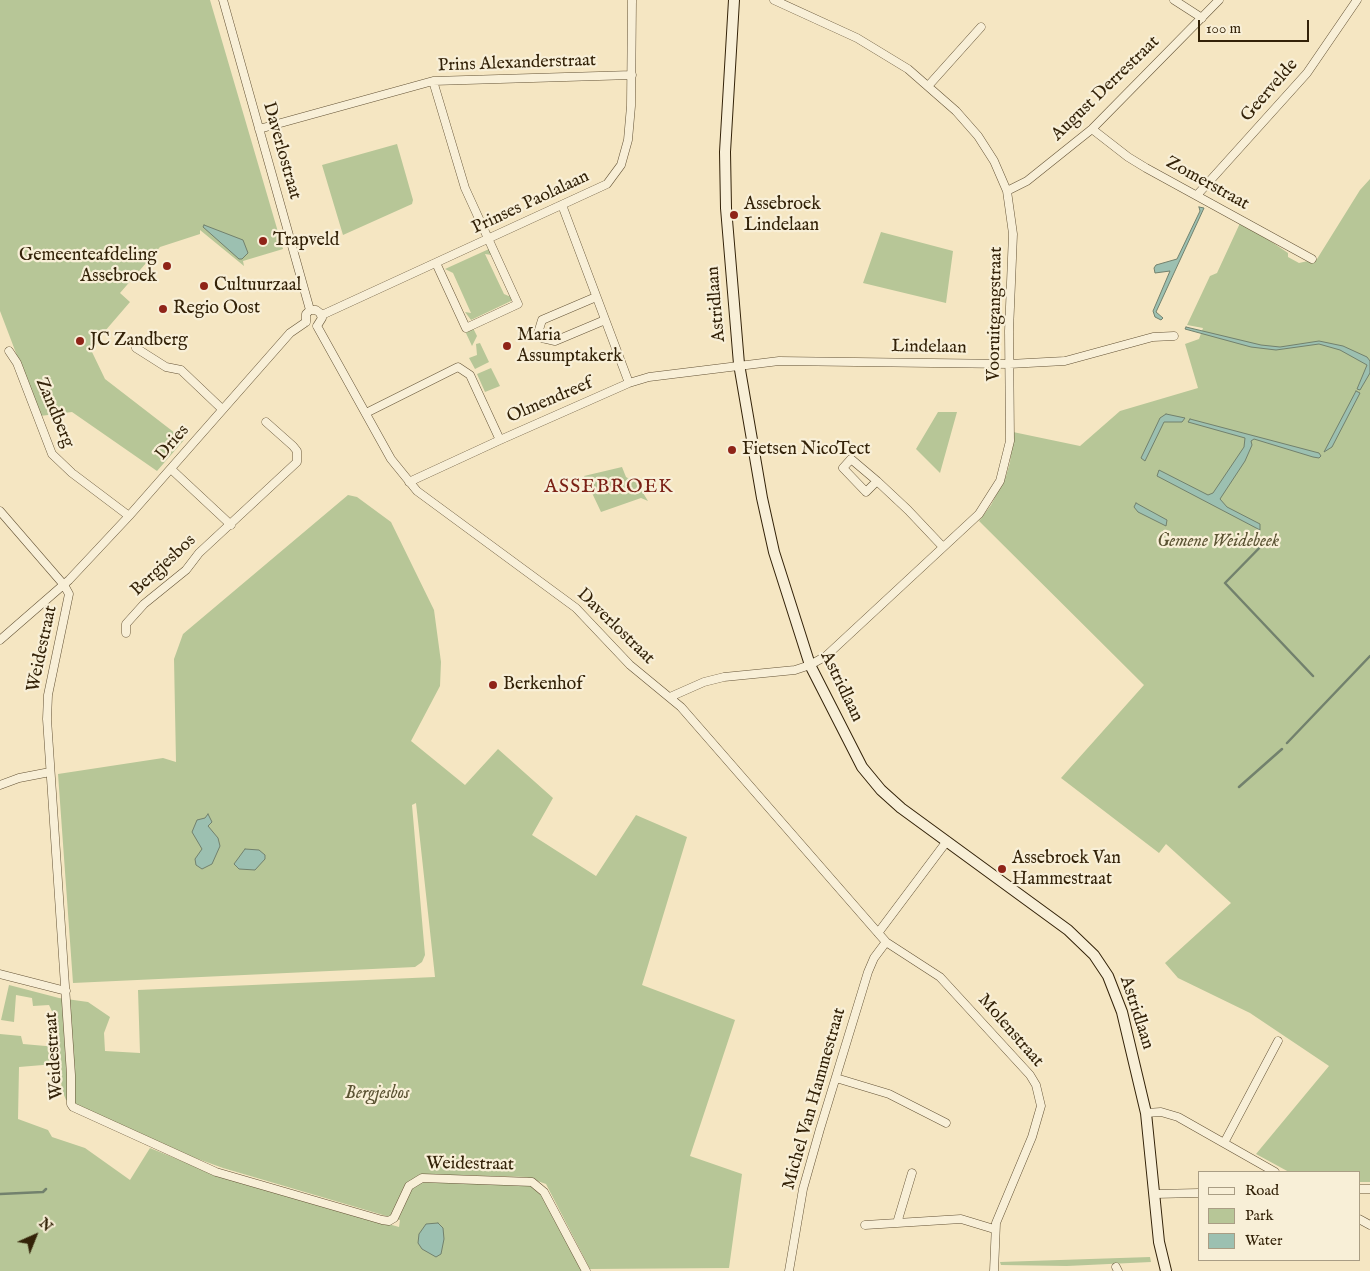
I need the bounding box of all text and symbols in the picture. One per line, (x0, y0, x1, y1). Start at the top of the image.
scale bar (1200, 10, 1311, 42)
text: 100 m (1206, 19, 1241, 38)
street label: August Derrestraat (1047, 32, 1165, 146)
street label: Prins Alexanderstraat (437, 50, 597, 78)
street label: Geervelde (1237, 55, 1303, 127)
street label: Daverlostraat (257, 100, 305, 202)
street label: Zomerstraat (1162, 152, 1252, 216)
street label: Prinses Paolalaan (469, 166, 593, 240)
place label: Assebroek Lindelaan (744, 194, 821, 236)
marker: Assebroek Lindelaan (728, 209, 740, 221)
place label: Trapveld (273, 230, 339, 252)
marker: Trapveld (257, 235, 269, 247)
place label: Gemeenteafdeling Assebroek (19, 245, 157, 288)
street label: Vooruitgangstraat (984, 246, 1008, 382)
marker: Gemeenteafdeling Assebroek (161, 260, 173, 272)
street label: Astridlaan (703, 265, 731, 343)
place label: Cultuurzaal (214, 275, 301, 297)
marker: Cultuurzaal (198, 280, 210, 292)
place label: Regio Oost (173, 298, 260, 320)
marker: Regio Oost (157, 303, 169, 315)
place label: Maria Assumptakerk (517, 325, 623, 368)
place label: JC Zandberg (90, 330, 188, 352)
marker: JC Zandberg (74, 335, 86, 347)
street label: Lindelaan (891, 337, 967, 359)
marker: Maria Assumptakerk (501, 340, 513, 352)
street label: Olmendreef (504, 373, 596, 429)
street label: Zandberg (30, 375, 78, 451)
street label: Dries (152, 421, 194, 465)
place label: Fietsen NicoTect (742, 439, 870, 461)
marker: Fietsen NicoTect (726, 444, 738, 456)
district label: ASSEBROEK (543, 476, 675, 500)
street label: Bergjesbos (127, 530, 201, 602)
park label: Gemene Weidebeek (1157, 531, 1279, 553)
street label: Daverlostraat (571, 584, 659, 670)
street label: Weidestraat (23, 604, 63, 694)
street label: Astridlaan (815, 648, 867, 726)
place label: Berkenhof (503, 674, 583, 696)
marker: Berkenhof (487, 679, 499, 691)
place label: Assebroek Van Hammestraat (1012, 848, 1121, 891)
marker: Assebroek Van Hammestraat (996, 863, 1008, 875)
street label: Astridlaan (1114, 974, 1158, 1052)
street label: Molenstraat (972, 990, 1048, 1072)
street label: Michel Van Hammestraat (779, 1006, 851, 1192)
street label: Weidestraat (41, 1011, 69, 1101)
park label: Bergjesbos (345, 1083, 409, 1105)
street label: Weidestraat (426, 1153, 514, 1177)
legend (1198, 1171, 1360, 1261)
text: Road (1245, 1181, 1279, 1200)
text: Park (1245, 1206, 1274, 1225)
north arrow (10, 1211, 60, 1261)
text: N (35, 1215, 56, 1236)
text: Water (1245, 1231, 1282, 1250)

